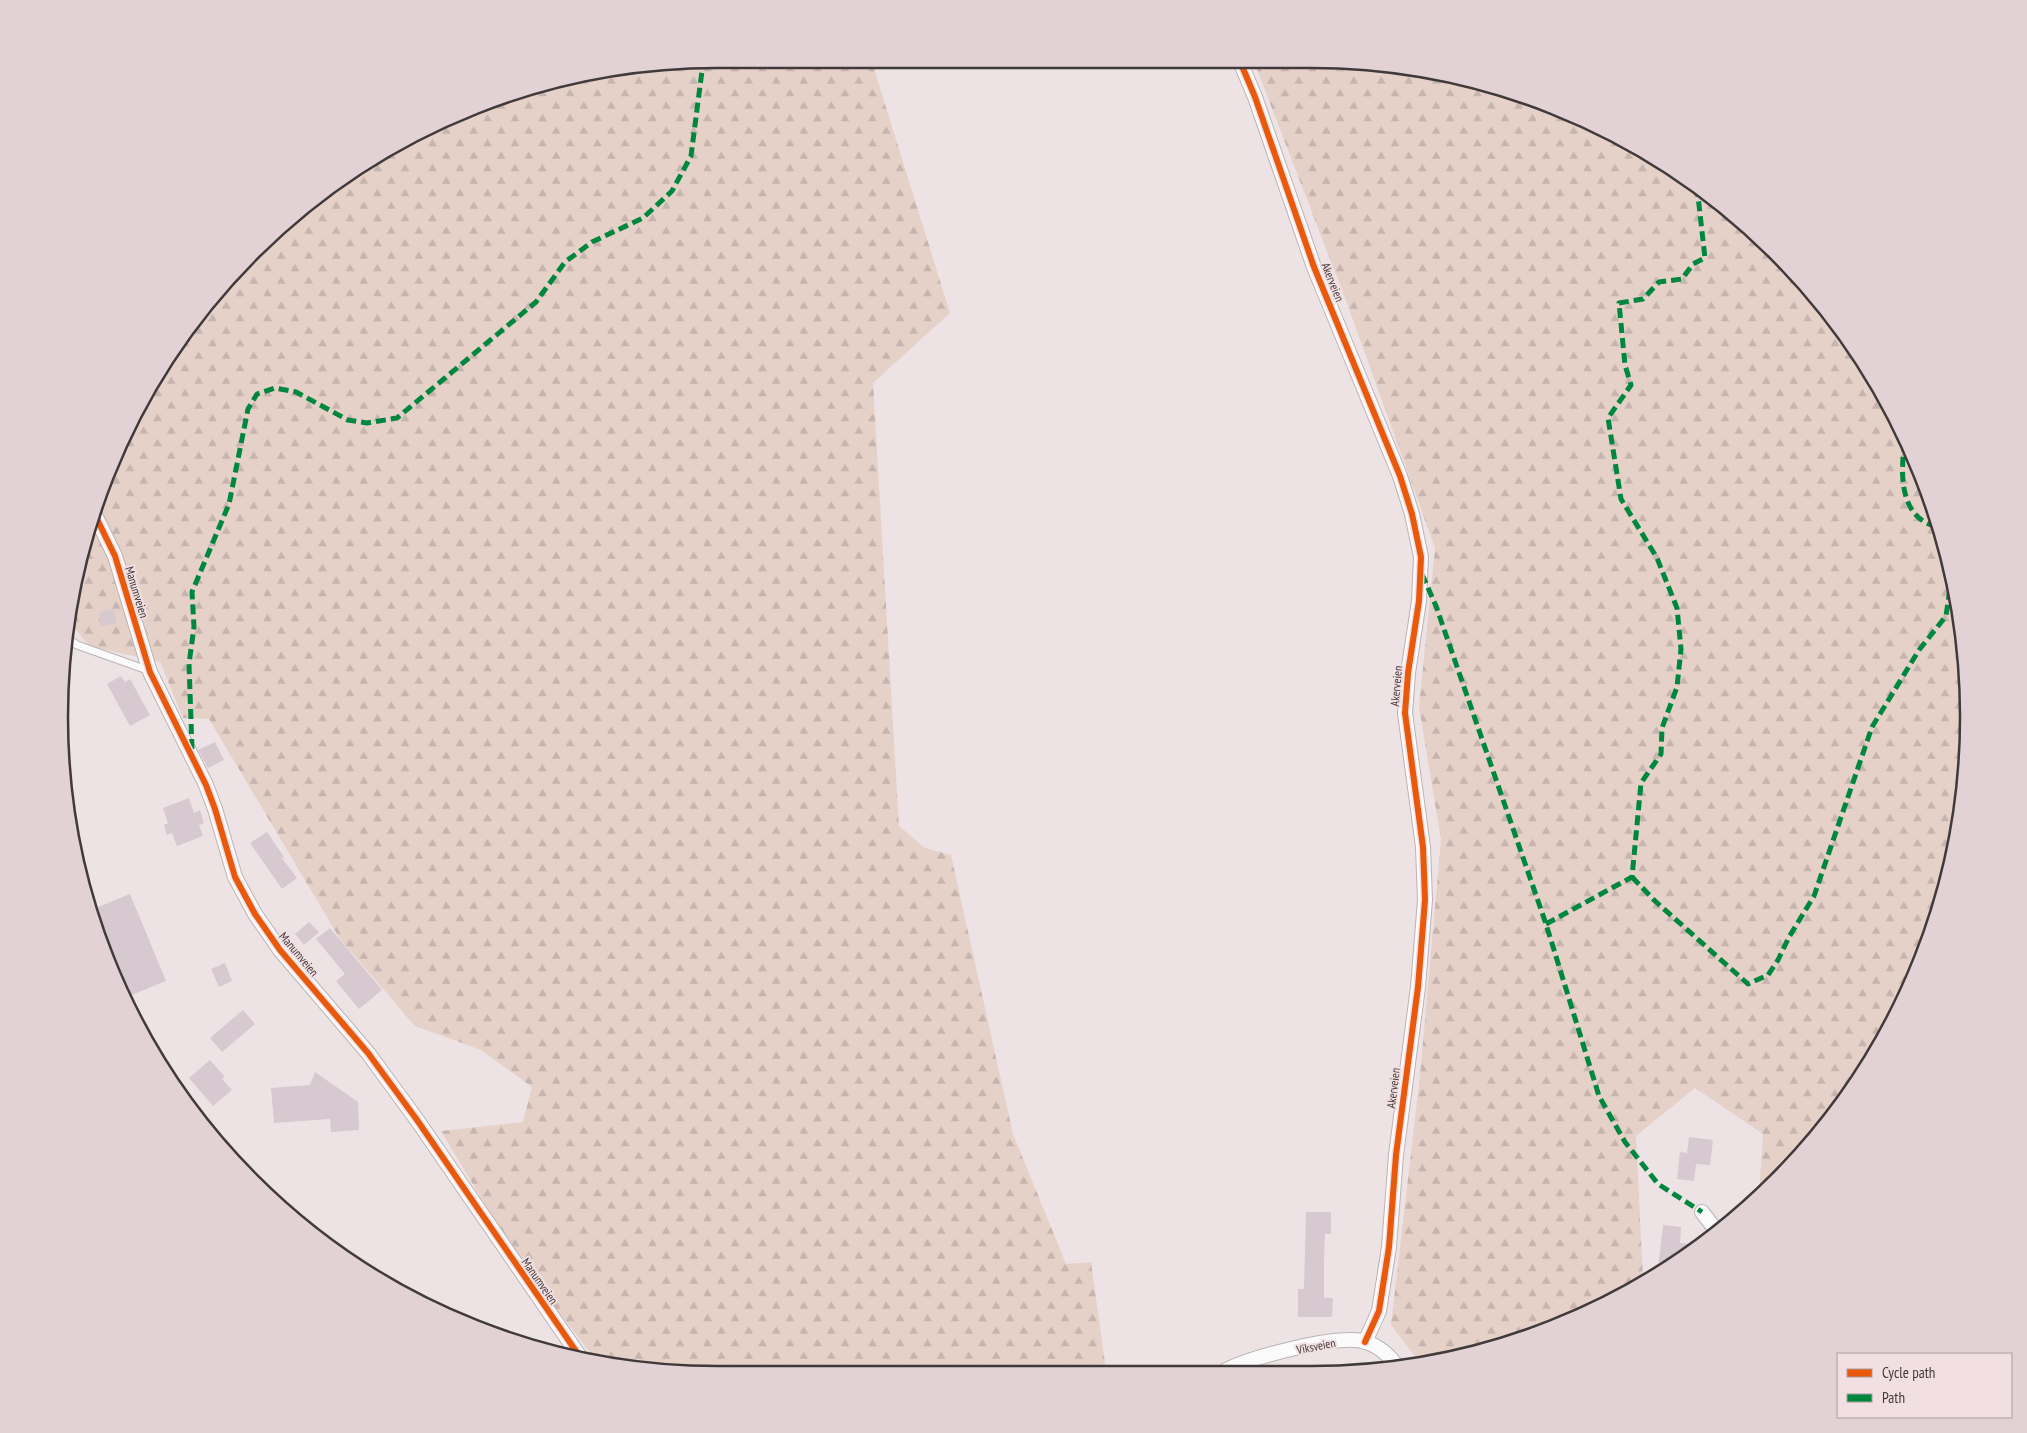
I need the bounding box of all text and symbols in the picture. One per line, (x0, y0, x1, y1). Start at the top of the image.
street label: Akerveien (1318, 260, 1348, 304)
street label: Manumveien (122, 564, 152, 620)
street label: Akerveien (1387, 665, 1405, 707)
street label: Manumveien (276, 929, 322, 979)
street label: Akerveien (1383, 1067, 1403, 1109)
street label: Manumveien (519, 1255, 561, 1307)
street label: Viksveien (1294, 1335, 1337, 1357)
legend (1837, 1353, 2012, 1418)
text: Cycle path (1882, 1363, 1935, 1382)
text: Path (1882, 1388, 1905, 1407)

